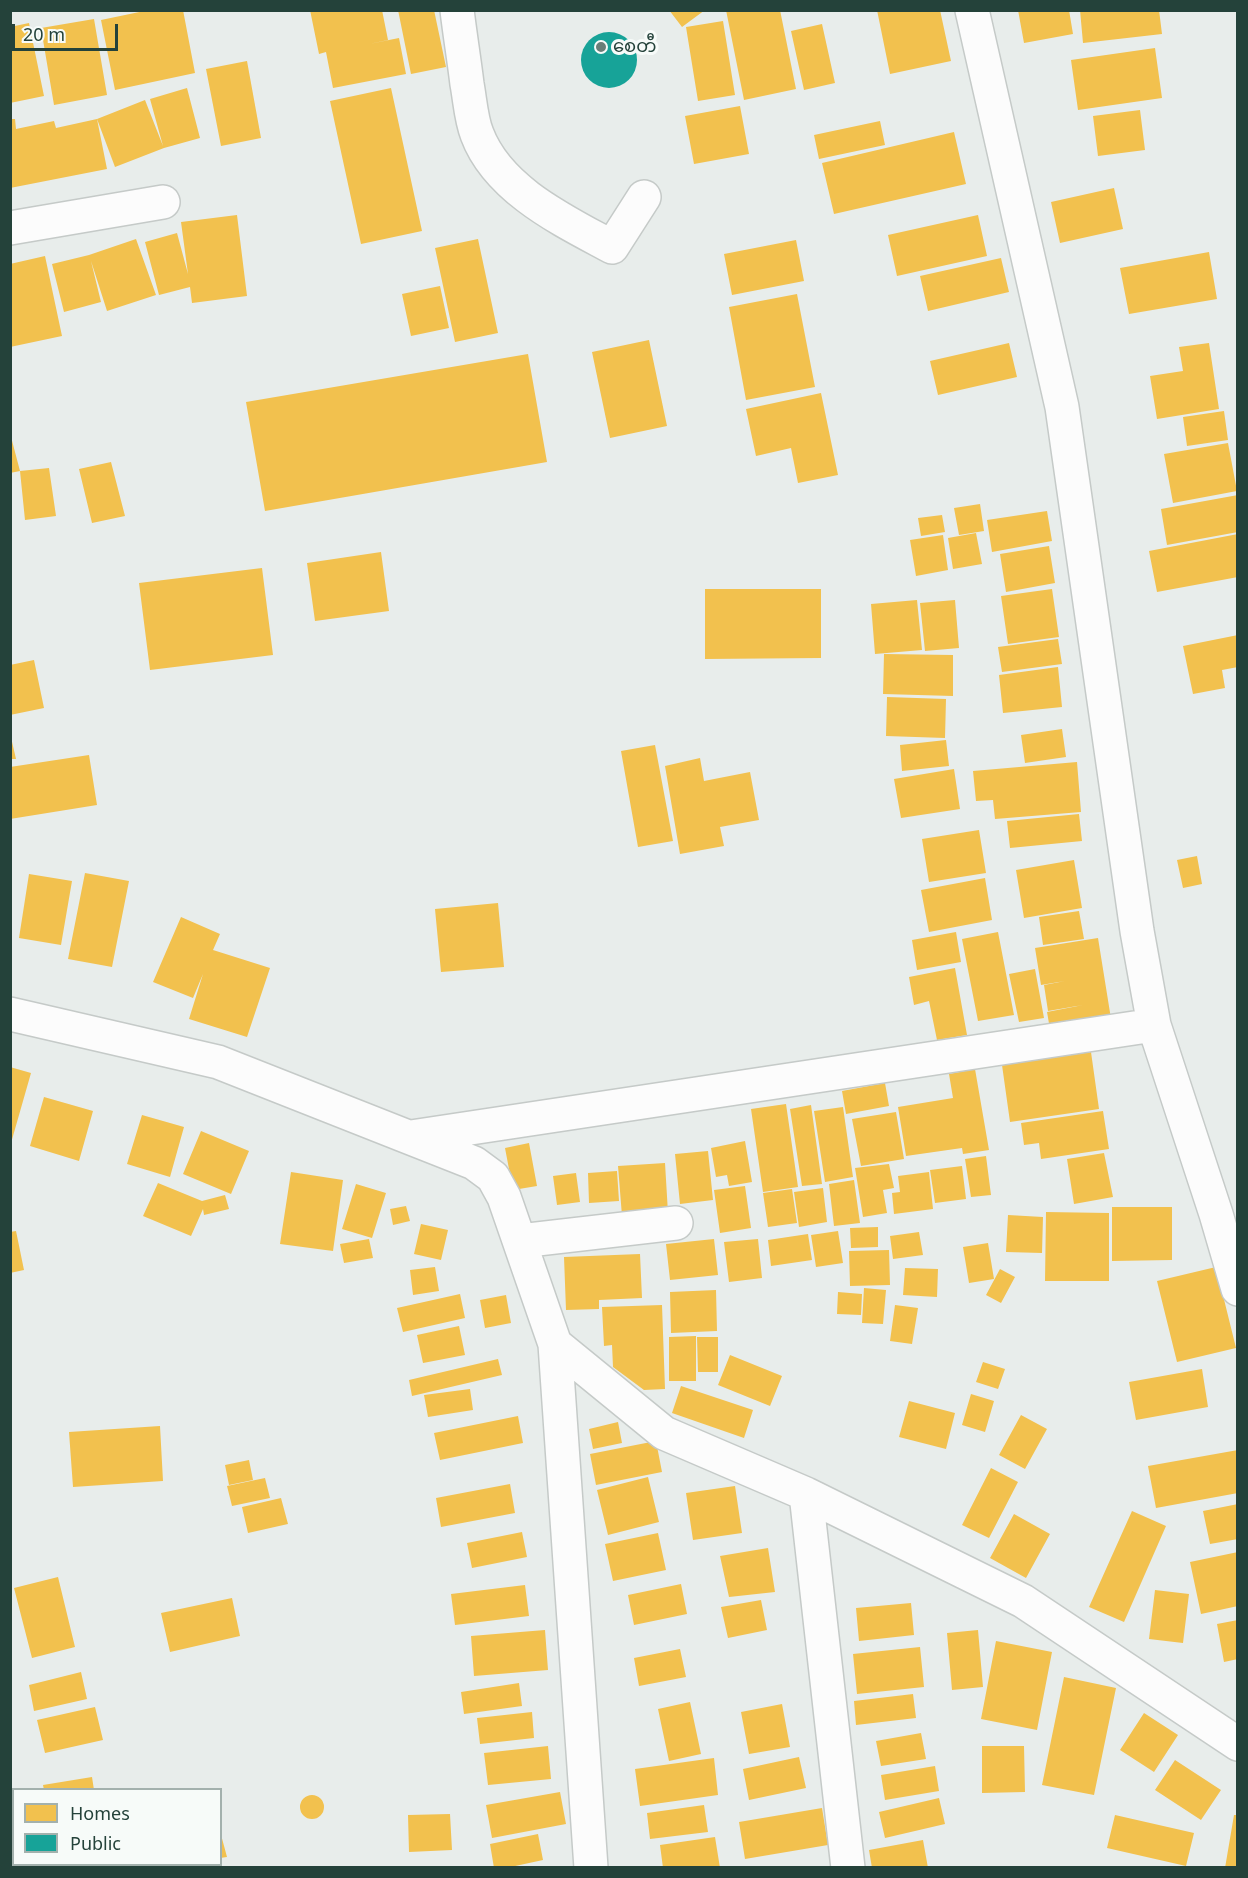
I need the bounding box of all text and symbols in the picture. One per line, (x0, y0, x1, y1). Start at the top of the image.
scale bar (15, 12, 122, 50)
text: 20 m (23, 22, 65, 46)
place label: စေတီ (613, 36, 656, 58)
marker: စေတီ (594, 40, 608, 54)
legend (12, 1788, 222, 1866)
text: Homes (70, 1801, 130, 1825)
text: Public (70, 1831, 121, 1855)

